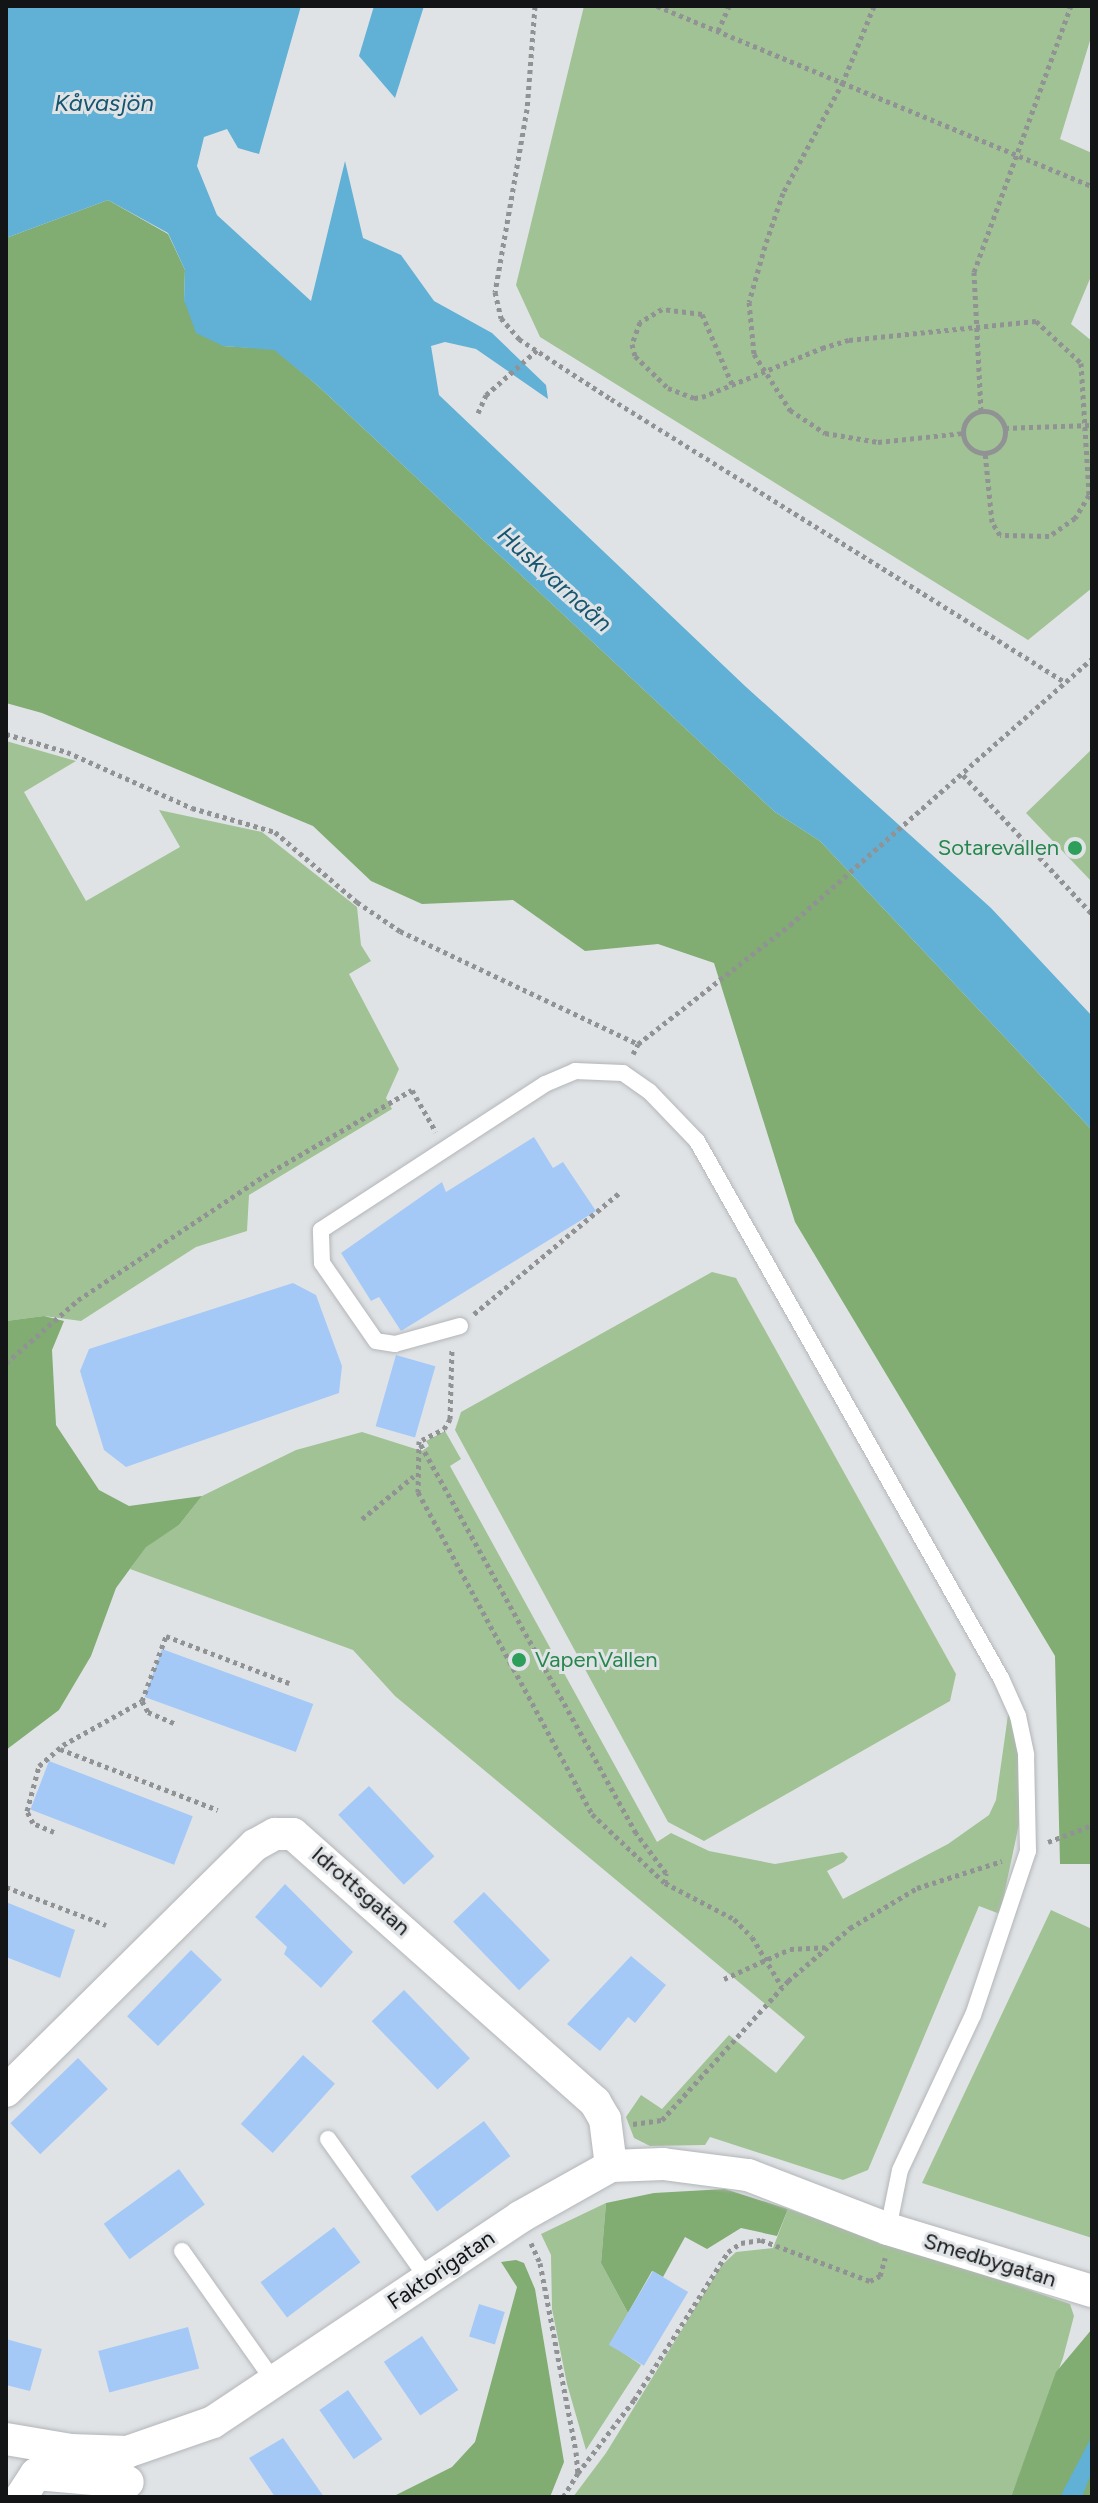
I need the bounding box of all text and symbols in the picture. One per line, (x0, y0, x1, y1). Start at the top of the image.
water label: Kåvasjön (54, 89, 154, 117)
water label: Huskvarnaån (492, 520, 618, 638)
place label: Sotarevallen (938, 835, 1059, 861)
marker: Sotarevallen (1066, 839, 1084, 857)
place label: VapenVallen (535, 1647, 657, 1673)
marker: VapenVallen (510, 1651, 528, 1669)
street label: Idrottsgatan (306, 1841, 416, 1941)
street label: Faktorigatan (383, 2225, 499, 2315)
street label: Smedbygatan (921, 2227, 1059, 2293)

